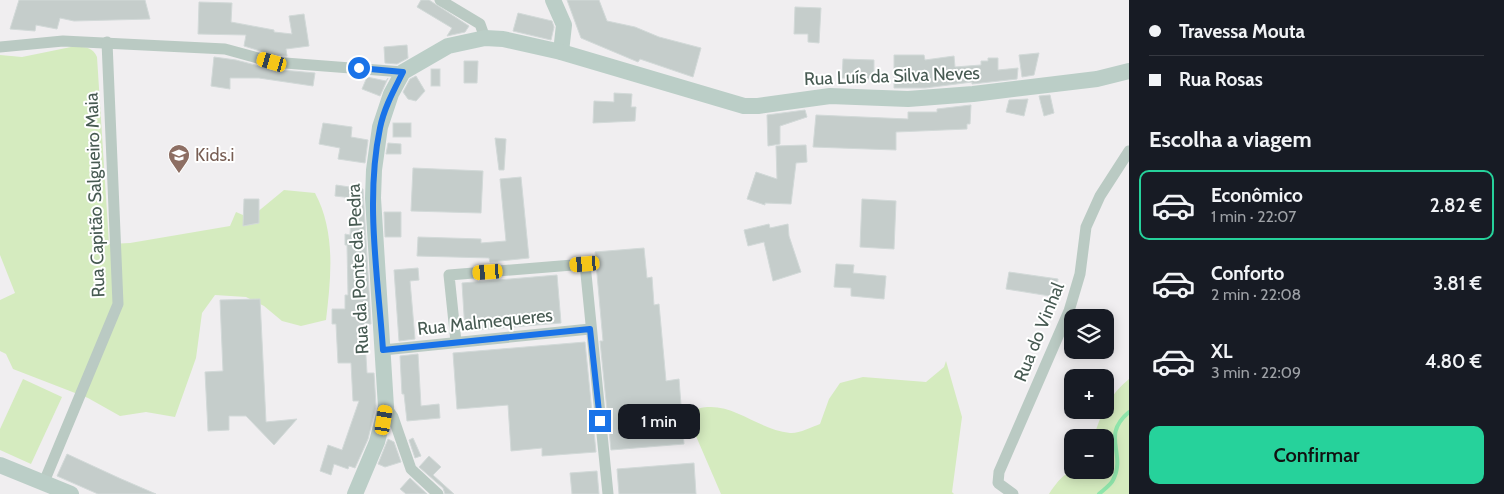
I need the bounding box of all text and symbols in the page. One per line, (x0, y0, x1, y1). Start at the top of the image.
text: Travessa Mouta (1179, 20, 1305, 43)
car (255, 51, 288, 73)
route start (348, 57, 370, 79)
street label: Rua Luís da Silva Neves (804, 62, 980, 90)
text: Rua Rosas (1179, 68, 1263, 91)
street label: Rua Capitão Salgueiro Maia (80, 92, 110, 298)
text: Escolha a viagem (1149, 126, 1312, 153)
school or university icon: Kids.i (167, 143, 191, 174)
place label: Kids.i (195, 144, 234, 166)
street label: Rua da Ponte da Pedra (343, 183, 373, 355)
icon: car (1151, 183, 1196, 228)
text: Econômico (1211, 184, 1303, 207)
text: 2.82 € (1430, 194, 1482, 217)
text: 1 min · 22:07 (1211, 207, 1296, 226)
car (569, 255, 600, 273)
icon: car (1151, 261, 1196, 306)
text: Conforto (1211, 262, 1284, 285)
car (472, 263, 503, 281)
text: 3.81 € (1433, 272, 1482, 295)
street label: Rua do Vinhal (1009, 279, 1069, 385)
text: 2 min · 22:08 (1211, 285, 1301, 304)
street label: Rua Malmequeres (416, 304, 554, 340)
map controls (1064, 309, 1114, 479)
button: layers (1064, 309, 1114, 359)
icon: car (1151, 339, 1196, 384)
text: XL (1211, 340, 1232, 363)
text: 4.80 € (1425, 350, 1482, 373)
text: 3 min · 22:09 (1211, 363, 1301, 382)
button: + (1064, 369, 1114, 419)
car (374, 404, 393, 436)
callout: 1 min (618, 404, 700, 438)
route end (589, 410, 611, 432)
text: 1 min (641, 412, 677, 431)
button: Confirmar (1149, 426, 1484, 484)
button: − (1064, 429, 1114, 479)

